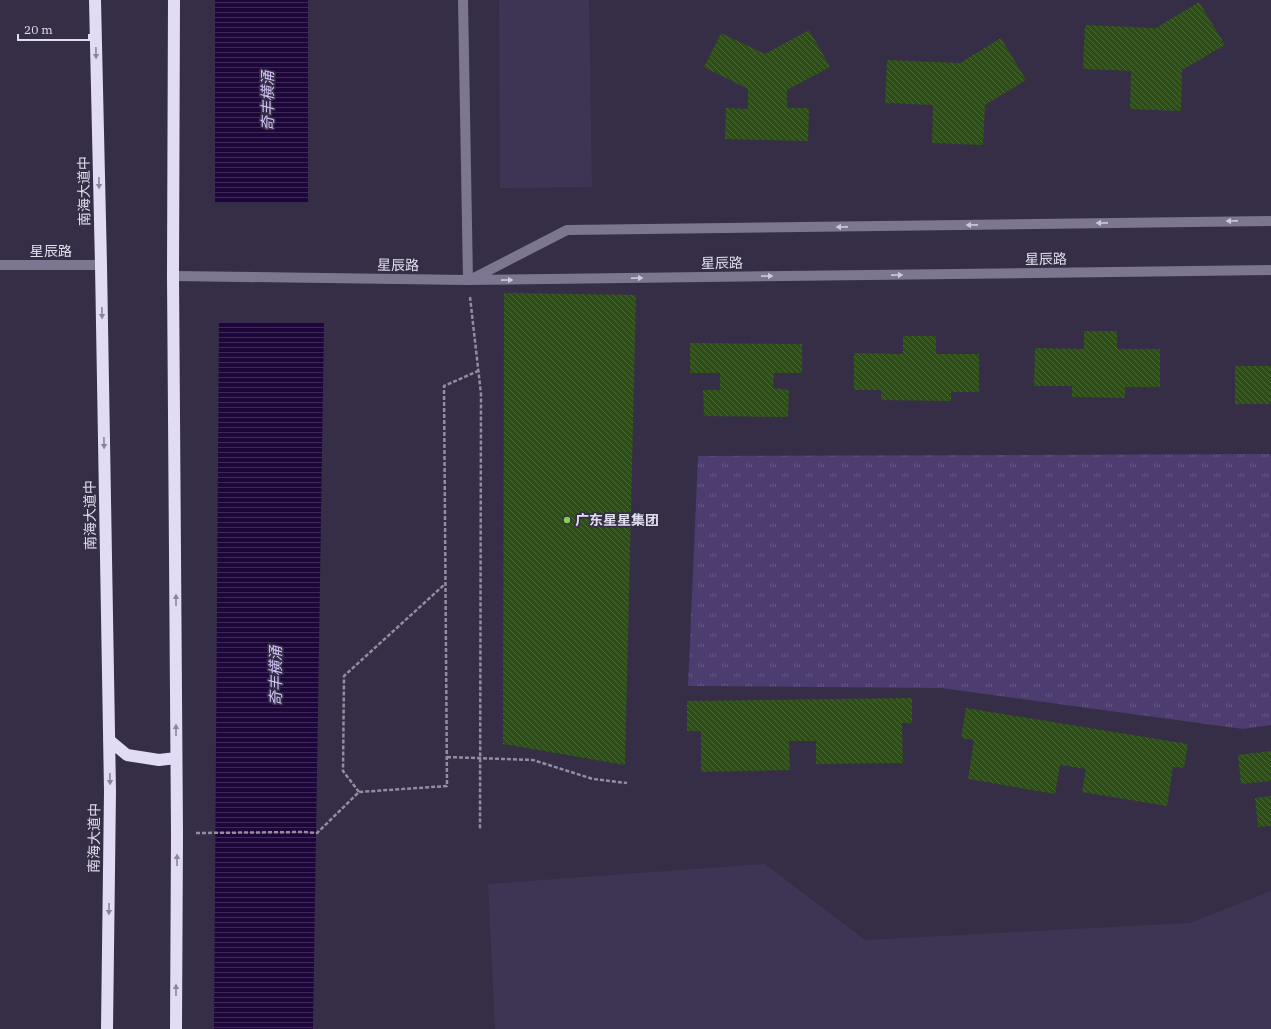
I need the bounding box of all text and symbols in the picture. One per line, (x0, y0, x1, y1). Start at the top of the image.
scale bar (18, 16, 89, 42)
text: 20 m (24, 22, 53, 37)
one-way arrow (93, 47, 99, 60)
water label: 奇丰横涌 (258, 69, 277, 131)
street label: 南海大道中 (74, 156, 94, 226)
one-way arrow (96, 177, 102, 190)
one-way arrow (1225, 218, 1238, 224)
one-way arrow (1095, 220, 1108, 226)
one-way arrow (965, 222, 978, 228)
one-way arrow (836, 223, 848, 230)
street label: 星辰路 (30, 242, 72, 260)
street label: 星辰路 (1025, 250, 1067, 268)
street label: 星辰路 (701, 254, 743, 272)
street label: 星辰路 (377, 256, 419, 274)
one-way arrow (891, 272, 904, 278)
one-way arrow (761, 273, 773, 280)
one-way arrow (631, 275, 644, 281)
one-way arrow (501, 277, 514, 283)
one-way arrow (99, 307, 105, 320)
one-way arrow (101, 437, 107, 450)
street label: 南海大道中 (80, 480, 100, 550)
place label: 广东星星集团 (575, 511, 659, 529)
marker: 广东星星集团 (562, 515, 572, 525)
one-way arrow (173, 593, 179, 606)
water label: 奇丰横涌 (266, 644, 285, 706)
one-way arrow (173, 723, 179, 736)
one-way arrow (107, 773, 113, 786)
street label: 南海大道中 (84, 803, 104, 873)
one-way arrow (174, 853, 180, 866)
one-way arrow (106, 903, 112, 916)
one-way arrow (173, 983, 179, 996)

